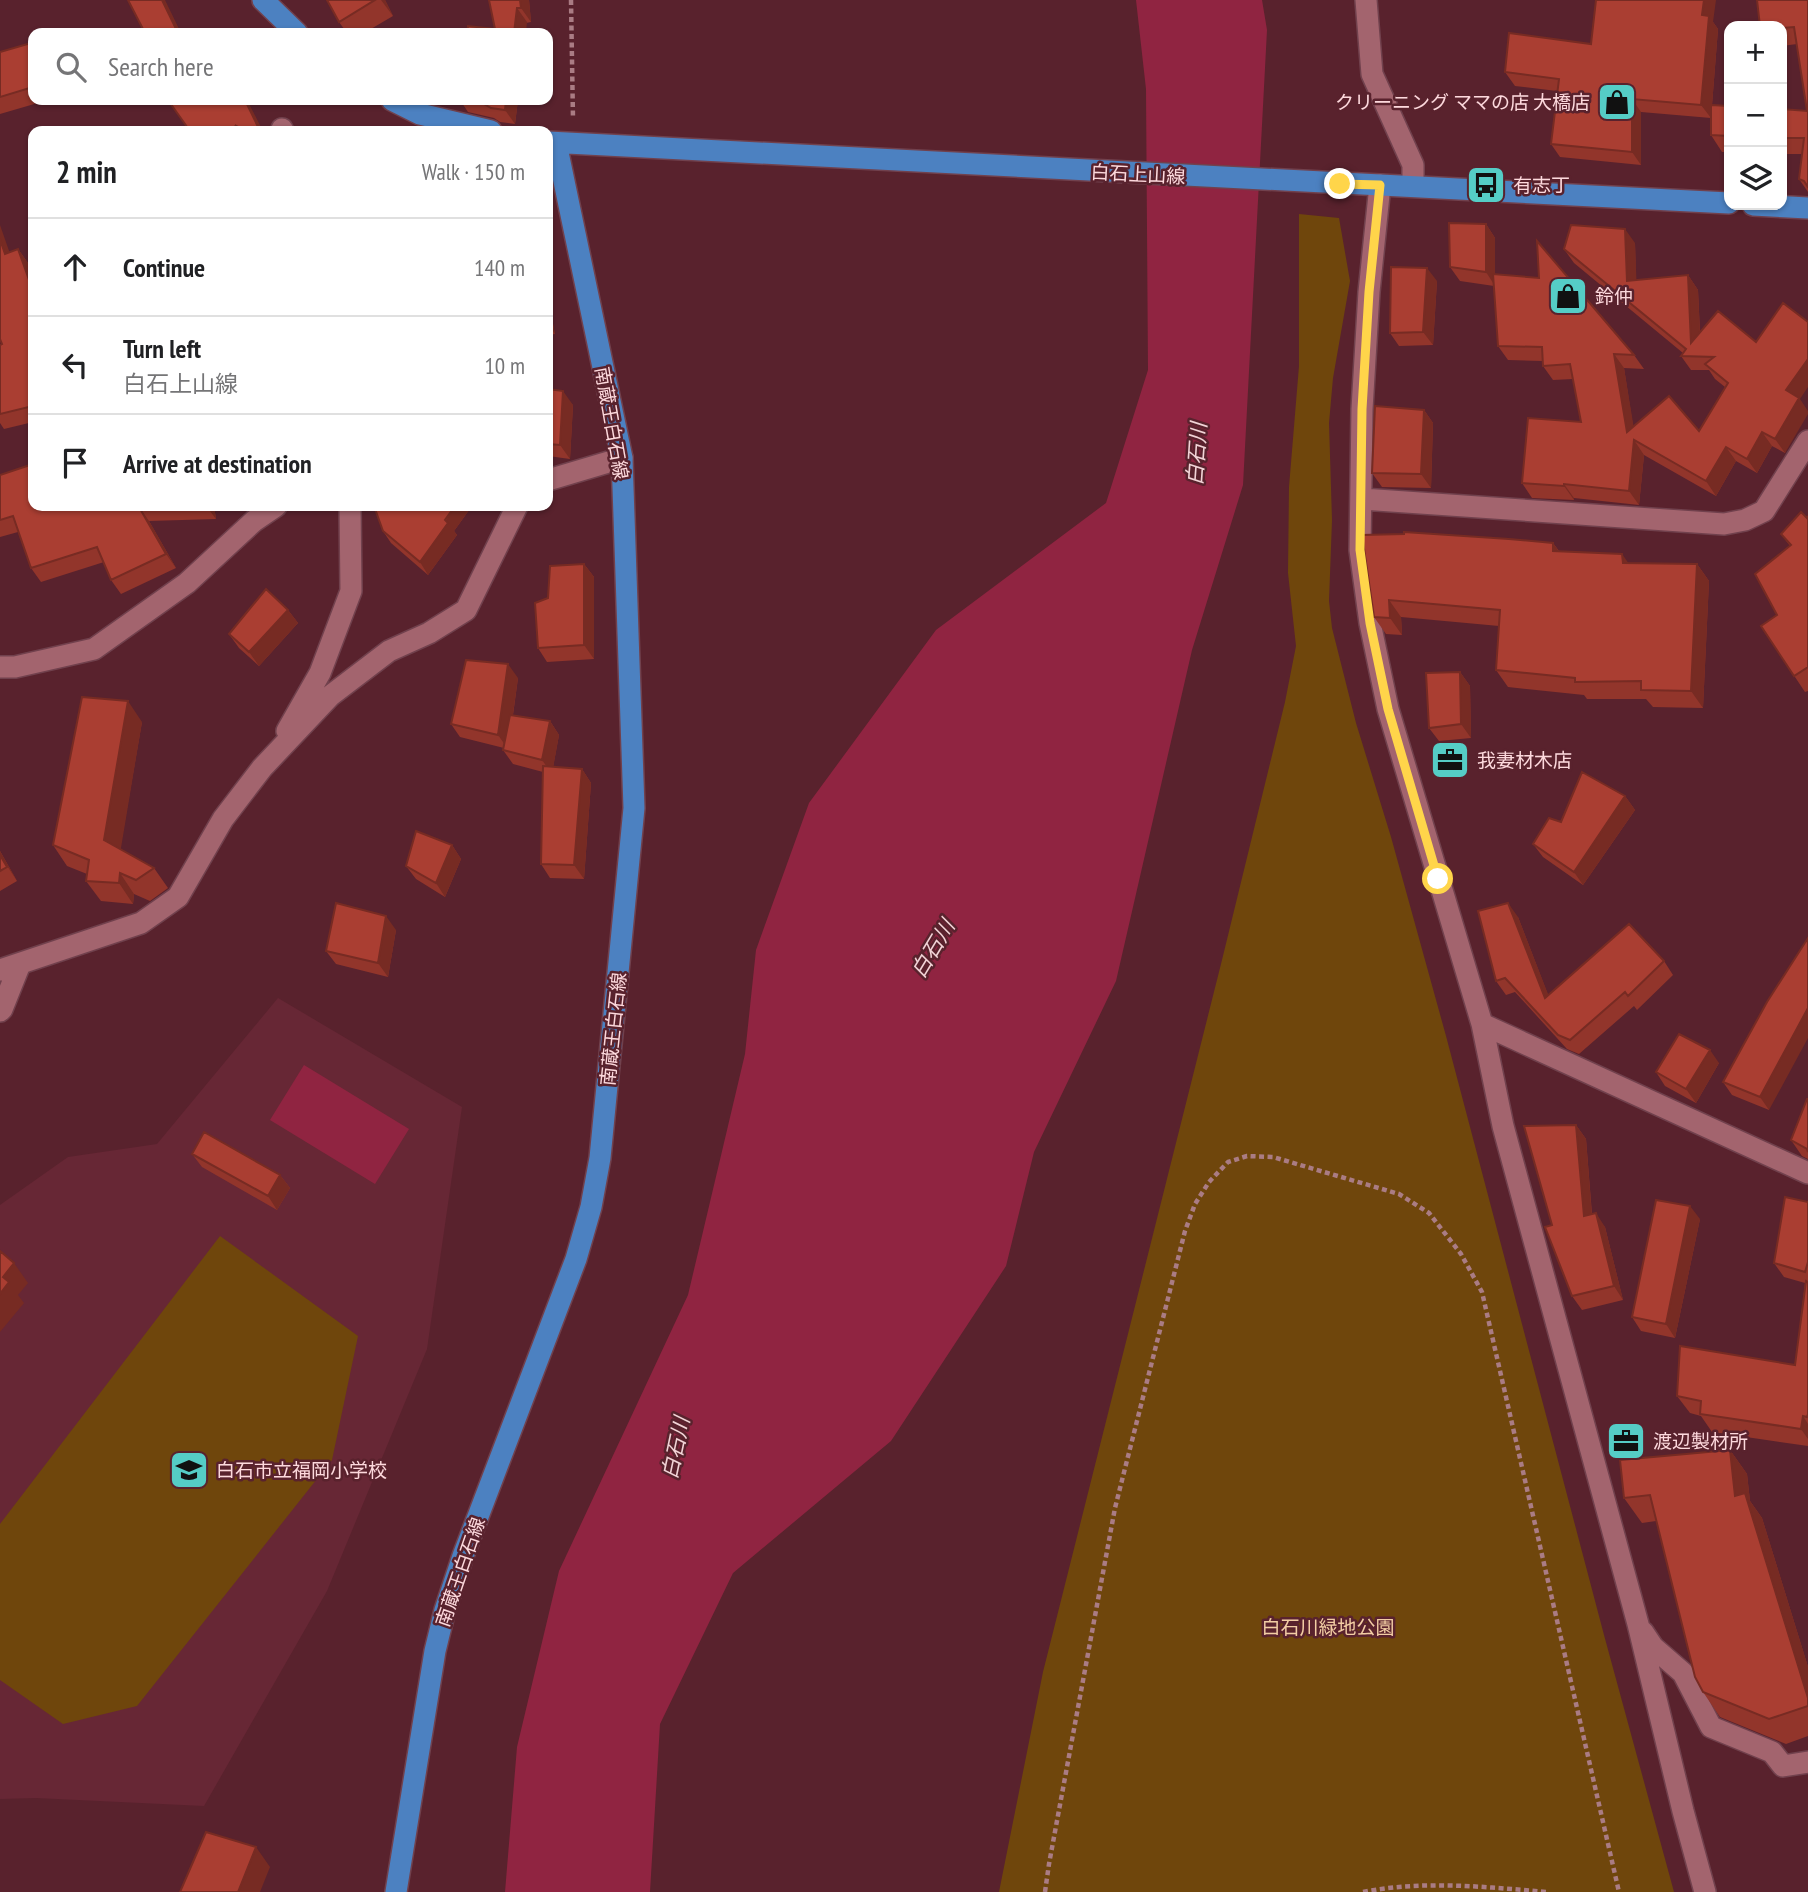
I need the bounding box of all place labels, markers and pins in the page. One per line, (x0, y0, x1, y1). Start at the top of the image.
shop icon: クリーニング ママの店 大橋店 (1596, 81, 1638, 123)
place label: クリーニング ママの店 大橋店 (1335, 90, 1590, 114)
bus stop icon: 有志丁 (1465, 164, 1507, 206)
place label: 有志丁 (1513, 173, 1570, 197)
shop icon: 鈴仲 (1547, 275, 1589, 317)
place label: 鈴仲 (1595, 284, 1633, 308)
office icon: 我妻材木店 (1429, 739, 1471, 781)
place label: 我妻材木店 (1477, 748, 1572, 772)
office icon: 渡辺製材所 (1605, 1420, 1647, 1462)
place label: 渡辺製材所 (1653, 1429, 1748, 1453)
school or university icon: 白石市立福岡小学校 (168, 1449, 210, 1491)
place label: 白石市立福岡小学校 (216, 1458, 387, 1482)

